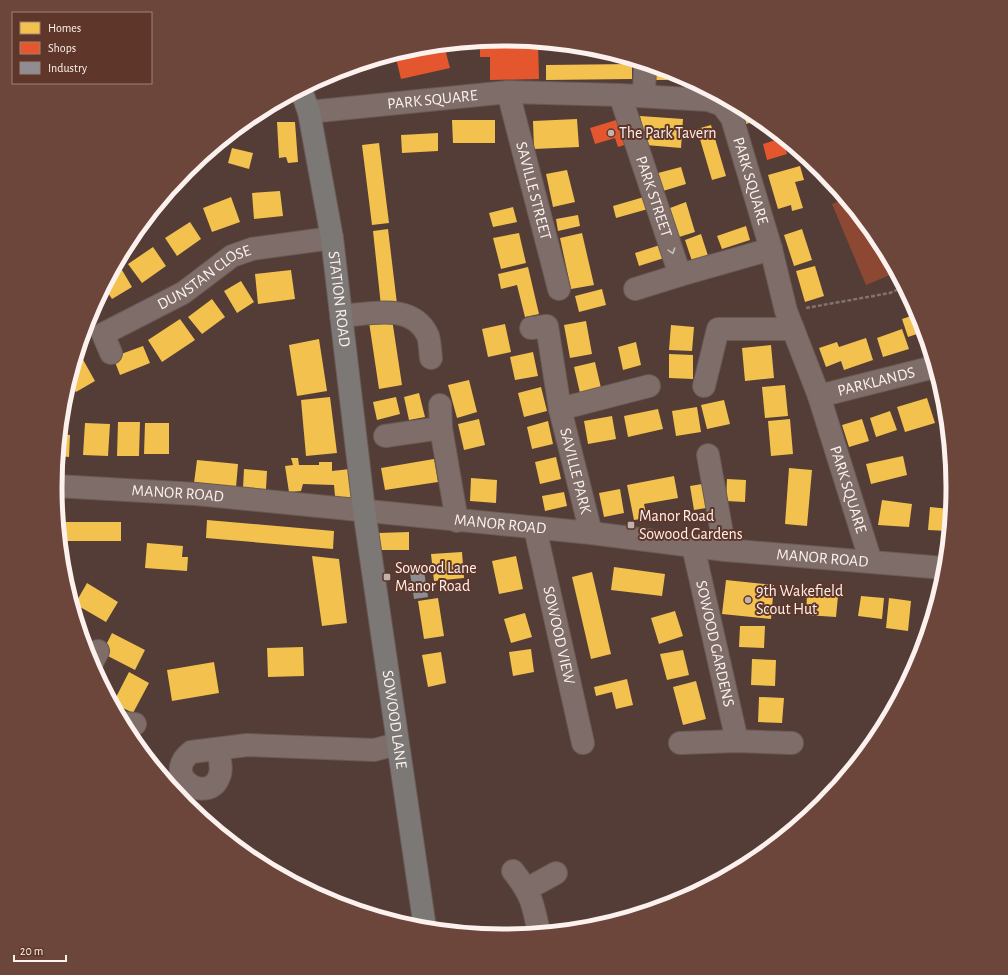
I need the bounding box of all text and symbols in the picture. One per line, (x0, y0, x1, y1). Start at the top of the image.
legend (12, 12, 152, 84)
text: Homes (48, 22, 81, 34)
text: Shops (48, 42, 76, 54)
text: Industry (48, 62, 87, 75)
street label: PARK SQUARE (387, 87, 478, 112)
place label: The Park Tavern (619, 125, 717, 141)
marker: The Park Tavern (606, 128, 616, 138)
street label: PARK SQUARE (730, 135, 771, 227)
street label: SAVILLE STREET (513, 140, 554, 242)
street label: PARK STREET (633, 154, 675, 239)
street label: DUNSTAN CLOSE (155, 242, 253, 313)
one-way arrow (667, 248, 676, 255)
street label: STATION ROAD (326, 250, 353, 348)
street label: PARKLANDS (836, 364, 917, 399)
street label: SAVILLE PARK (557, 426, 594, 516)
street label: PARK SQUARE (827, 444, 870, 535)
street label: MANOR ROAD (131, 482, 225, 505)
place label: Manor Road Sowood Gardens (639, 508, 743, 542)
street label: MANOR ROAD (453, 512, 547, 537)
marker: Manor Road Sowood Gardens (626, 520, 636, 530)
street label: MANOR ROAD (776, 546, 869, 570)
place label: Sowood Lane Manor Road (395, 560, 477, 594)
marker: Sowood Lane Manor Road (382, 572, 392, 582)
street label: SOWOOD GARDENS (693, 579, 737, 708)
place label: 9th Wakefield Scout Hut (756, 583, 843, 617)
street label: SOWOOD VIEW (540, 585, 578, 687)
marker: 9th Wakefield Scout Hut (743, 595, 753, 605)
street label: SOWOOD LANE (379, 669, 410, 770)
scale bar (14, 937, 66, 963)
text: 20 m (20, 945, 43, 957)

